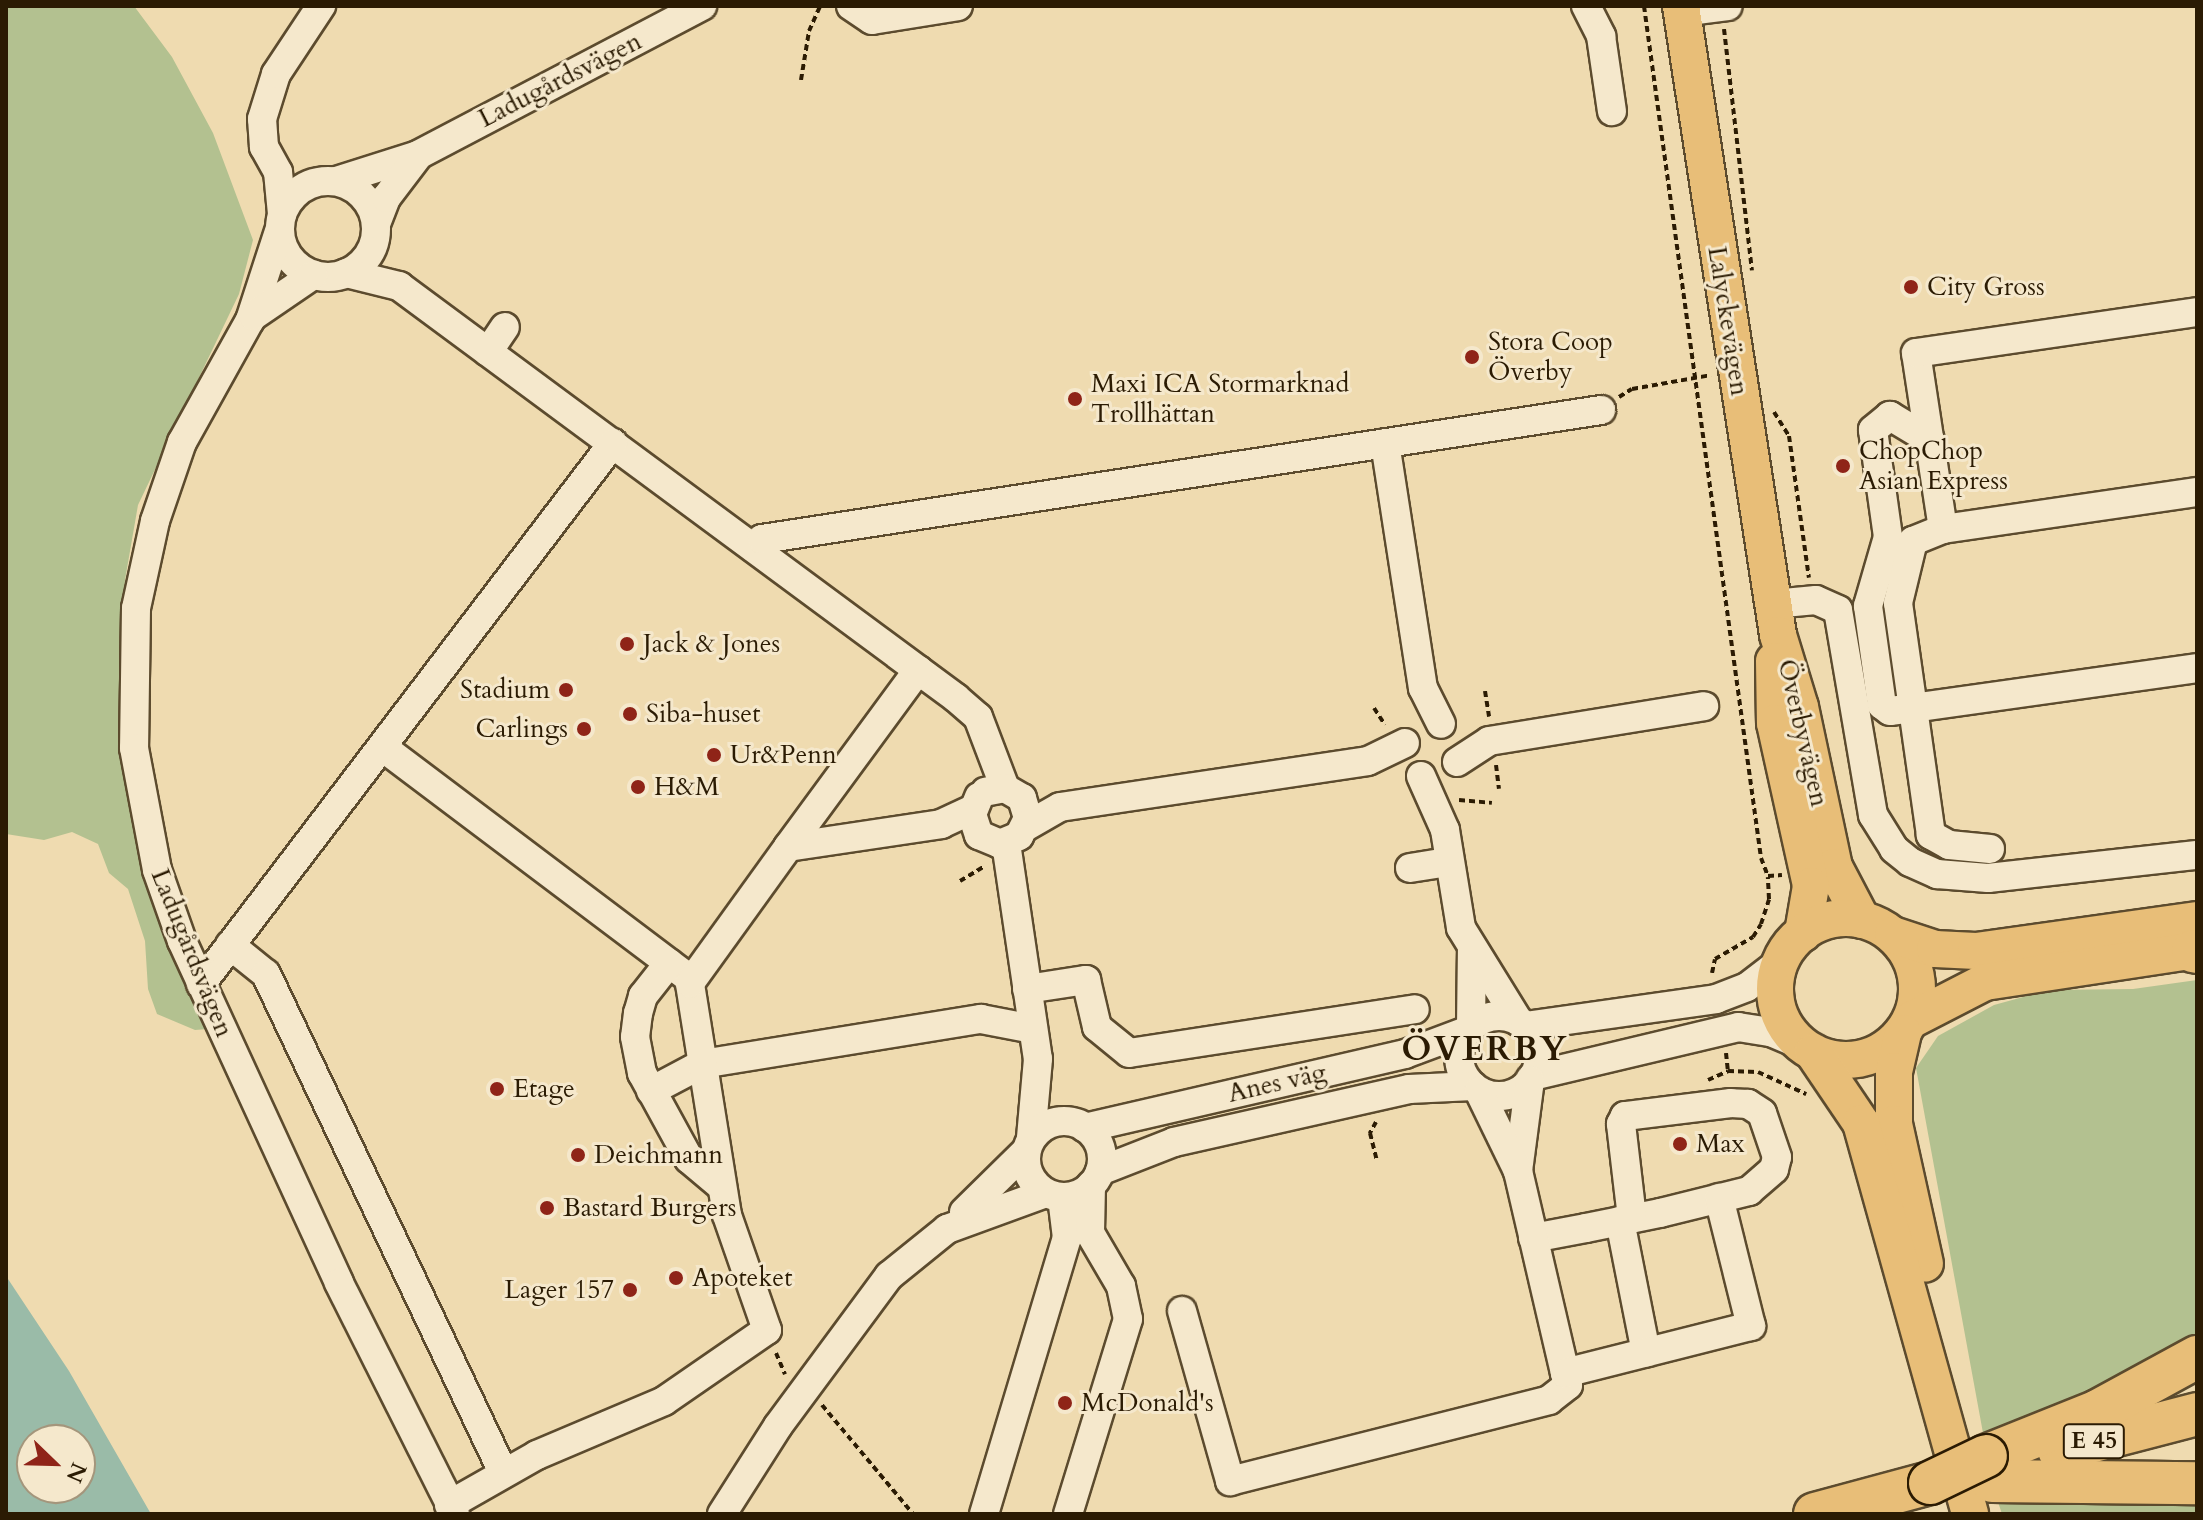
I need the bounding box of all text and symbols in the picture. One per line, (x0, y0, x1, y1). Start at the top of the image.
street label: Ladugårdsvägen (473, 26, 647, 134)
street label: Lalyckevägen (1701, 244, 1755, 398)
place label: City Gross (1927, 271, 2045, 303)
marker: City Gross (1902, 278, 1920, 296)
place label: Stora Coop Överby (1488, 326, 1613, 388)
marker: Stora Coop Överby (1463, 348, 1481, 366)
place label: Maxi ICA Stormarknad Trollhättan (1091, 368, 1349, 430)
marker: Maxi ICA Stormarknad Trollhättan (1066, 390, 1084, 408)
place label: ChopChop Asian Express (1859, 435, 2008, 496)
marker: ChopChop Asian Express (1834, 457, 1852, 475)
place label: Jack & Jones (643, 628, 780, 660)
marker: Jack & Jones (618, 635, 636, 653)
street label: Överbyvägen (1771, 656, 1835, 810)
place label: Stadium (460, 674, 550, 706)
marker: Stadium (557, 681, 575, 699)
place label: Siba-huset (646, 698, 760, 730)
marker: Siba-huset (621, 705, 639, 723)
place label: Carlings (475, 713, 568, 745)
marker: Carlings (575, 720, 593, 738)
place label: Ur&Penn (730, 739, 837, 771)
marker: Ur&Penn (705, 746, 723, 764)
place label: H&M (654, 771, 720, 803)
marker: H&M (629, 778, 647, 796)
street label: Ladugårdsvägen (144, 864, 240, 1042)
district label: ÖVERBY (1401, 1030, 1569, 1070)
street label: Anes väg (1225, 1057, 1329, 1109)
place label: Etage (513, 1073, 575, 1105)
marker: Etage (488, 1080, 506, 1098)
place label: Max (1696, 1128, 1745, 1160)
marker: Max (1671, 1135, 1689, 1153)
place label: Deichmann (594, 1139, 723, 1171)
marker: Deichmann (569, 1146, 587, 1164)
place label: Bastard Burgers (563, 1192, 736, 1224)
marker: Bastard Burgers (538, 1199, 556, 1217)
place label: Apoteket (692, 1262, 792, 1294)
marker: Apoteket (667, 1269, 685, 1287)
place label: Lager 157 (504, 1274, 614, 1306)
marker: Lager 157 (621, 1281, 639, 1299)
place label: McDonald's (1081, 1387, 1214, 1419)
marker: McDonald's (1056, 1394, 1074, 1412)
road number: E 45 (2062, 1421, 2126, 1461)
north arrow (16, 1424, 96, 1504)
text: N (59, 1458, 94, 1487)

